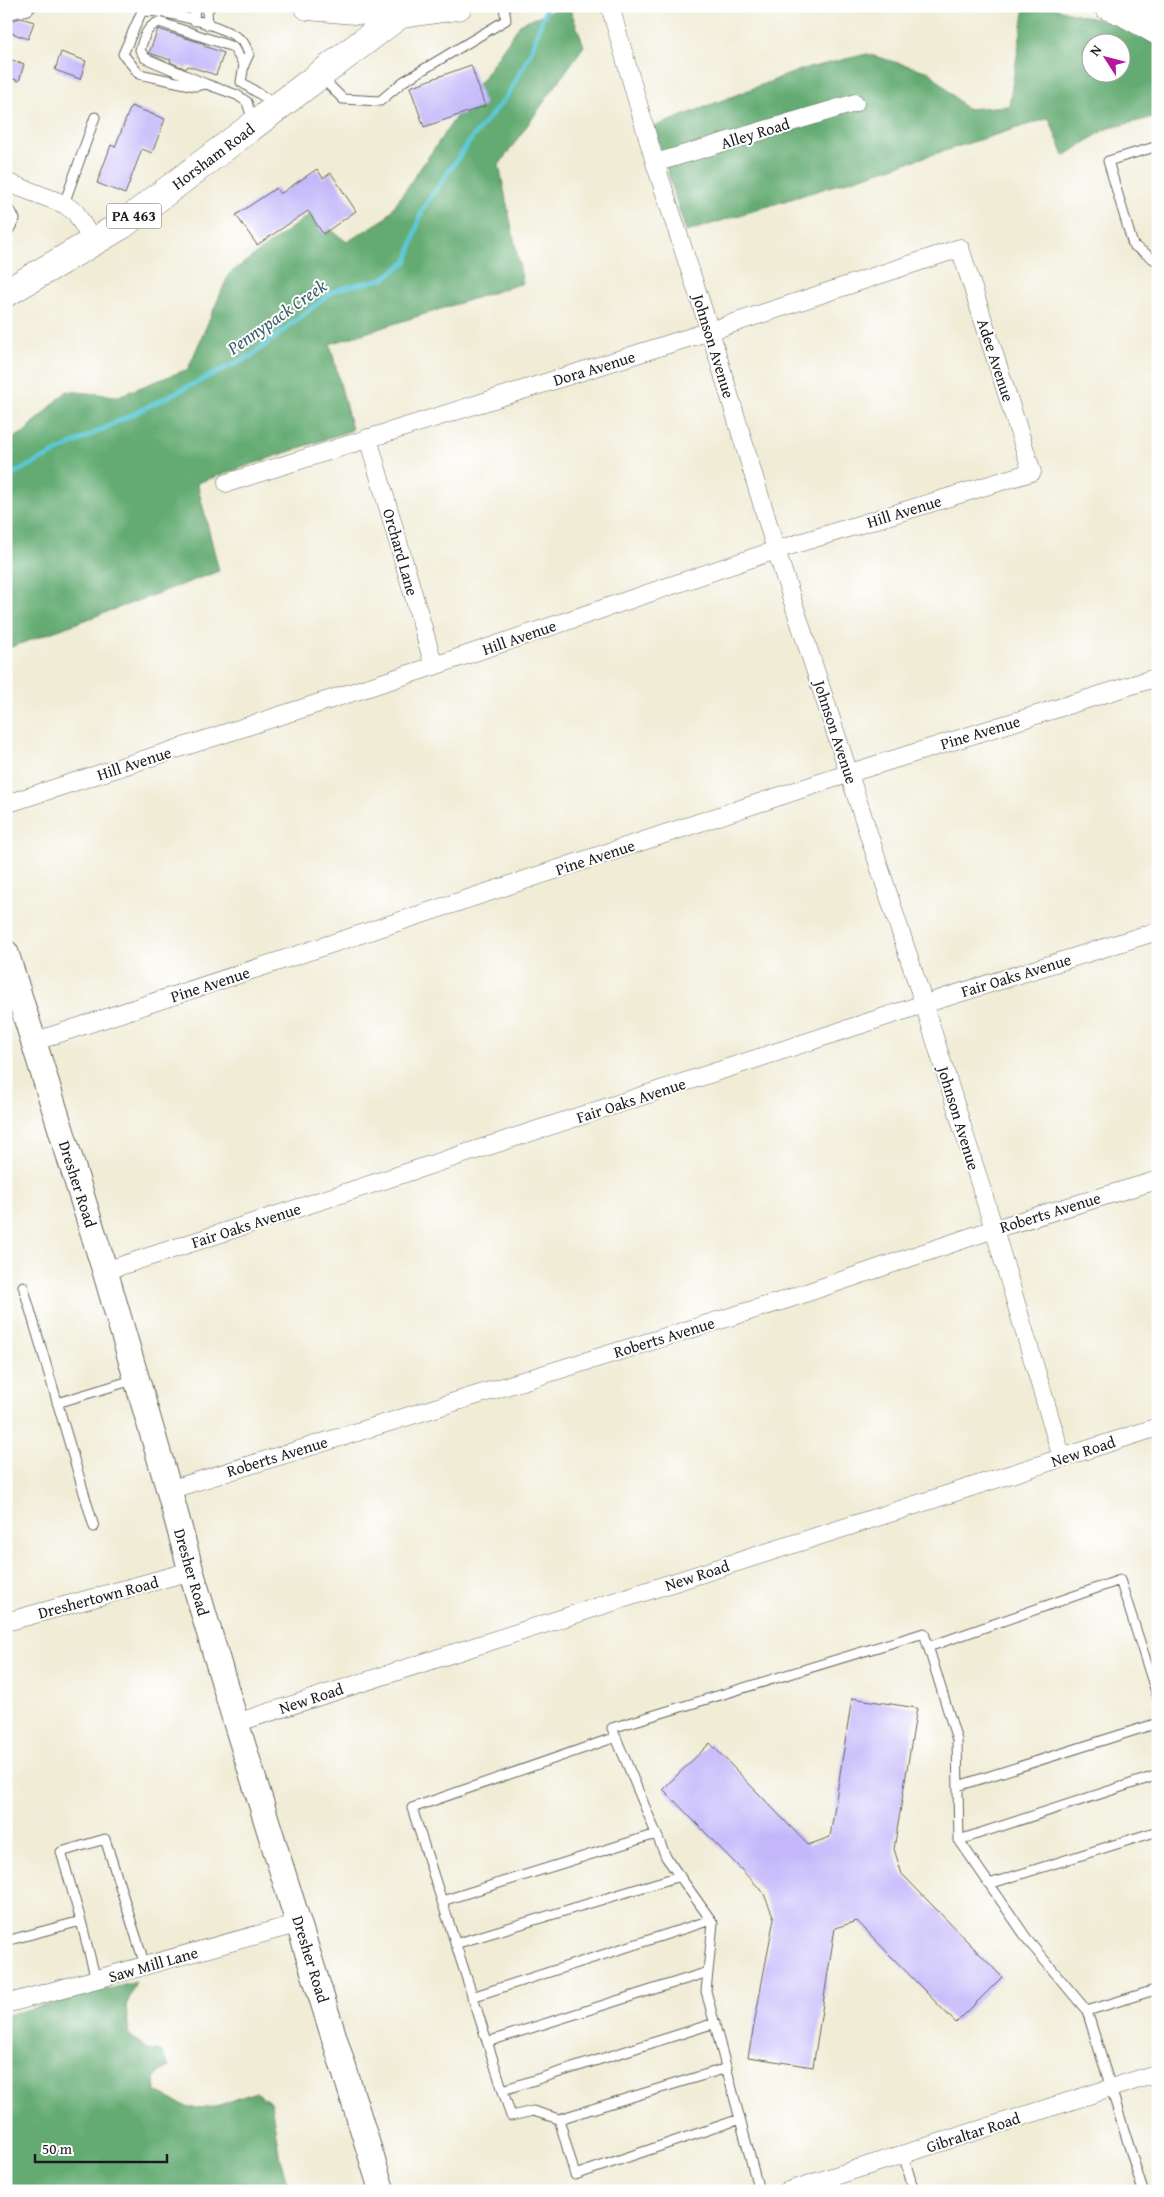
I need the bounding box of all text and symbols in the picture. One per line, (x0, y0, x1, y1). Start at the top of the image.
north arrow (1082, 32, 1132, 82)
text: N (1085, 40, 1107, 60)
street label: Alley Road (717, 111, 793, 155)
street label: Horsham Road (167, 117, 260, 195)
road number: PA 463 (106, 204, 162, 228)
water label: Pennypack Creek (221, 272, 333, 361)
street label: Johnson Avenue (686, 289, 741, 401)
street label: Adee Avenue (971, 315, 1021, 405)
street label: Dora Avenue (550, 344, 638, 392)
street label: Hill Avenue (864, 488, 944, 534)
street label: Orchard Lane (377, 506, 425, 598)
street label: Hill Avenue (479, 613, 559, 661)
street label: Johnson Avenue (807, 675, 864, 787)
street label: Pine Avenue (937, 708, 1023, 756)
street label: Hill Avenue (94, 740, 174, 786)
street label: Pine Avenue (552, 833, 638, 881)
street label: Fair Oaks Avenue (958, 947, 1074, 1003)
street label: Pine Avenue (167, 960, 253, 1008)
street label: Johnson Avenue (931, 1061, 986, 1173)
street label: Fair Oaks Avenue (573, 1071, 689, 1129)
street label: Dresher Road (53, 1137, 103, 1231)
street label: Roberts Avenue (997, 1185, 1103, 1239)
street label: Fair Oaks Avenue (188, 1196, 304, 1254)
street label: Roberts Avenue (611, 1310, 717, 1364)
street label: Roberts Avenue (224, 1429, 330, 1483)
street label: New Road (1048, 1429, 1119, 1473)
street label: Dresher Road (168, 1525, 216, 1619)
street label: New Road (662, 1553, 733, 1597)
street label: Dreshertown Road (35, 1569, 161, 1625)
street label: New Road (276, 1676, 347, 1720)
street label: Dresher Road (286, 1912, 336, 2006)
street label: Saw Mill Lane (105, 1940, 201, 1988)
street label: Gibraltar Road (923, 2105, 1024, 2158)
scale bar (35, 2132, 168, 2164)
text: 50 m (42, 2138, 73, 2159)

